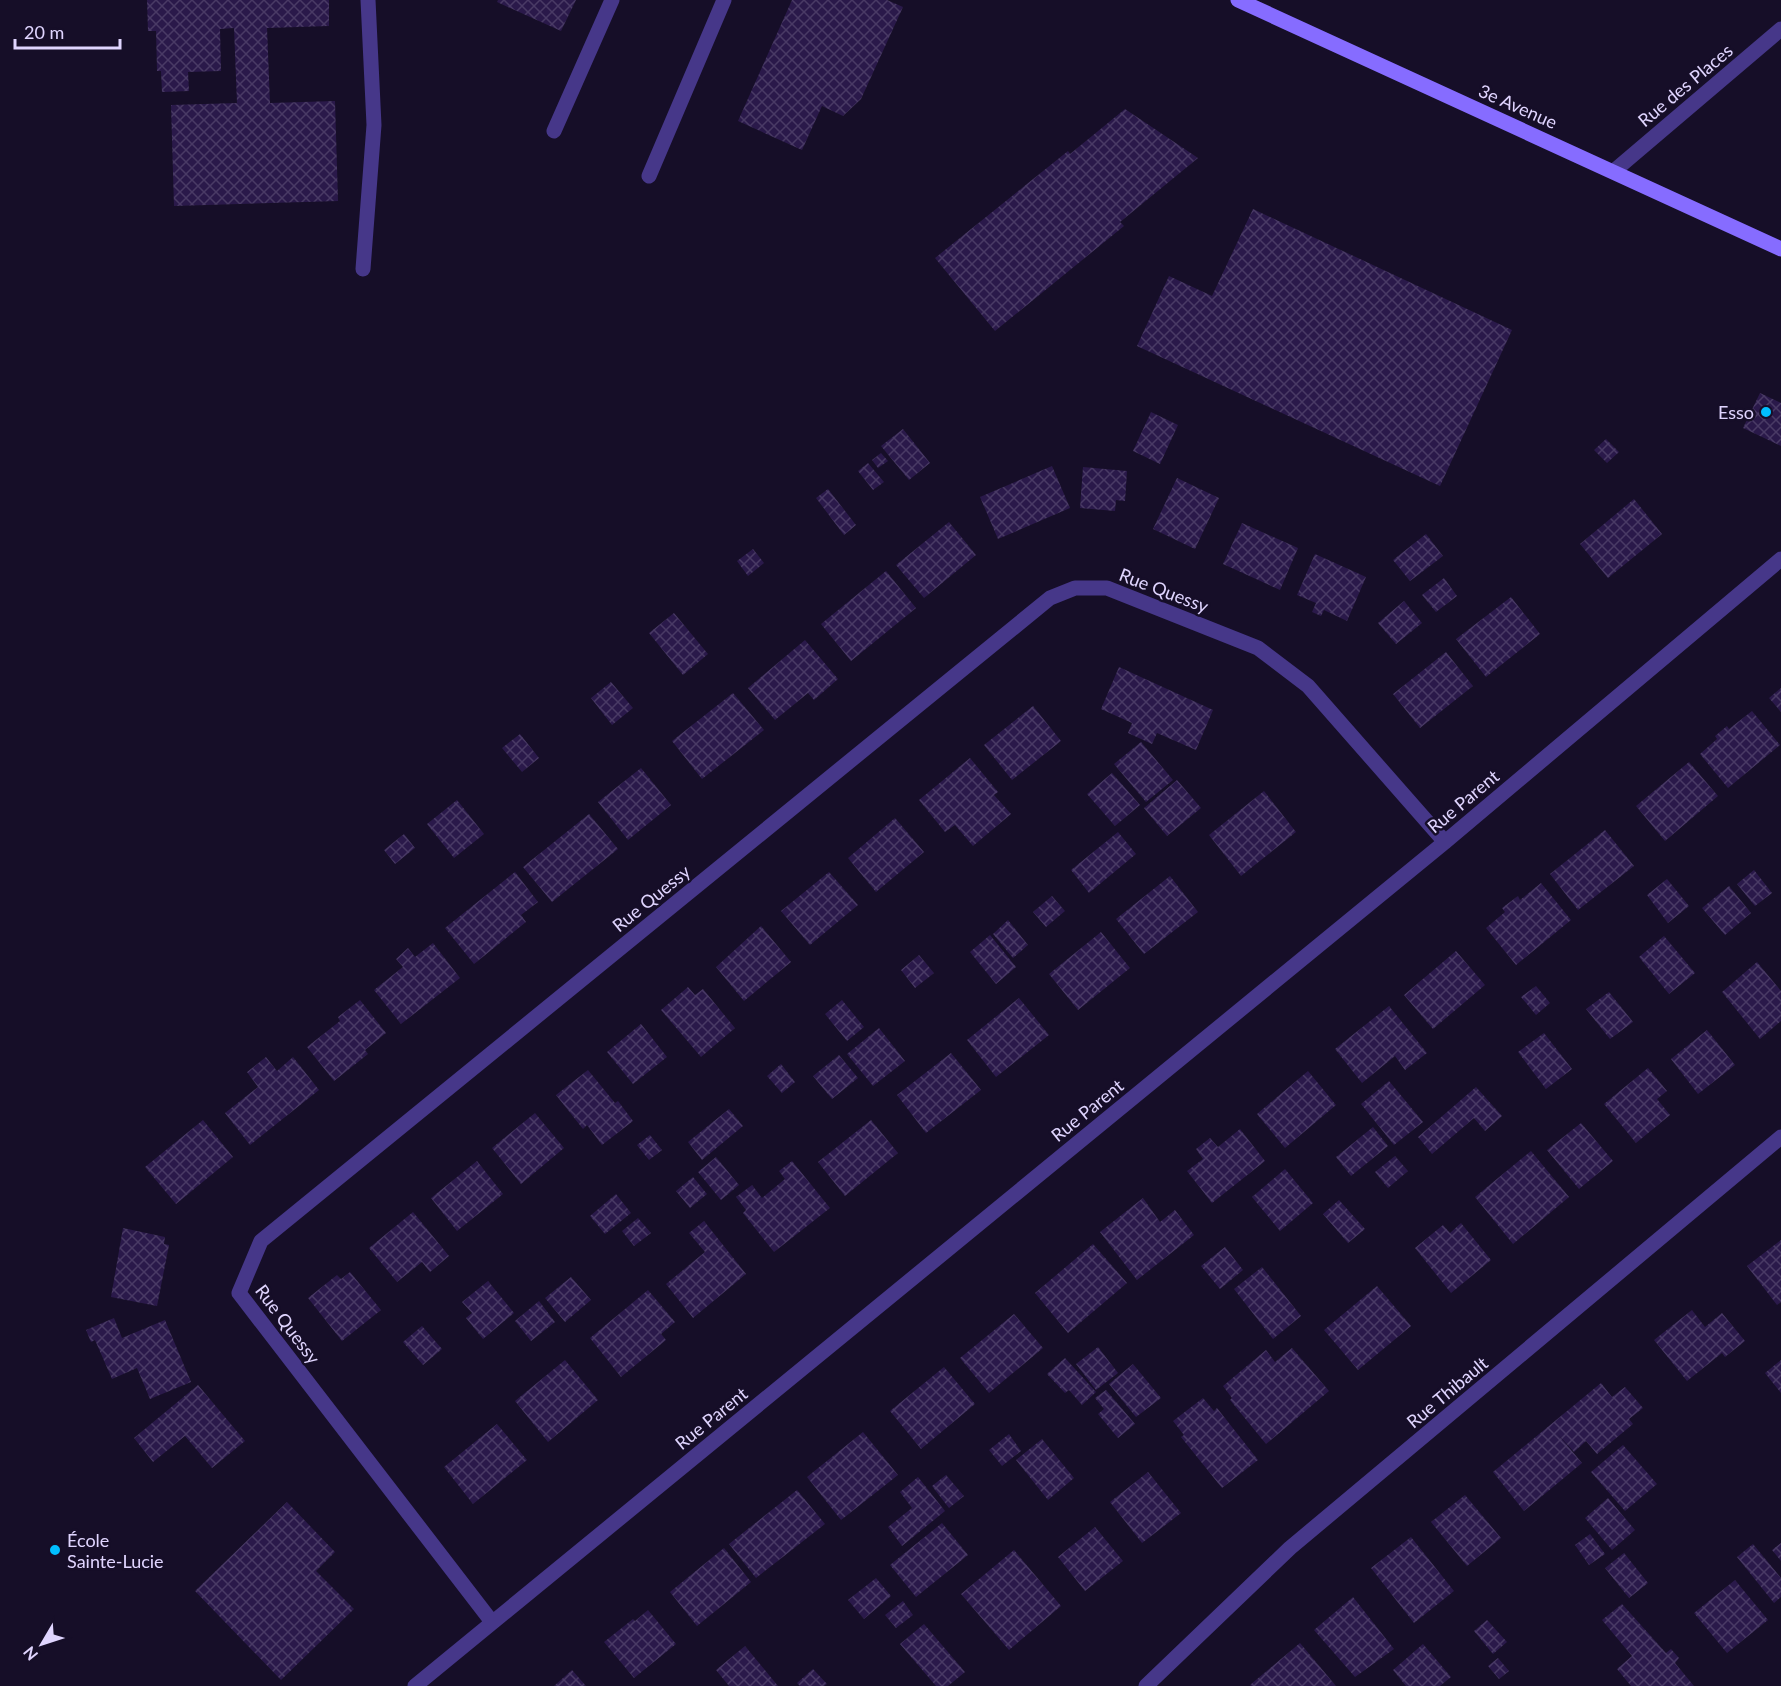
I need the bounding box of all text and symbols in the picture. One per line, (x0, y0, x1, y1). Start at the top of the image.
scale bar (15, 12, 120, 50)
text: 20 m (24, 21, 64, 43)
street label: Rue des Places (1633, 39, 1737, 131)
street label: 3e Avenue (1475, 79, 1561, 133)
place label: Esso (1718, 401, 1754, 423)
marker: Esso (1759, 405, 1773, 419)
street label: Rue Quessy (1116, 563, 1212, 617)
street label: Rue Parent (1423, 764, 1504, 837)
street label: Rue Quessy (608, 860, 695, 936)
street label: Rue Parent (1046, 1074, 1128, 1146)
street label: Rue Quessy (251, 1280, 325, 1369)
street label: Rue Thibault (1402, 1351, 1492, 1432)
street label: Rue Parent (670, 1382, 752, 1454)
place label: École Sainte-Lucie (67, 1529, 164, 1572)
marker: École Sainte-Lucie (48, 1543, 62, 1557)
north arrow (12, 1614, 72, 1674)
text: N (19, 1643, 41, 1665)

